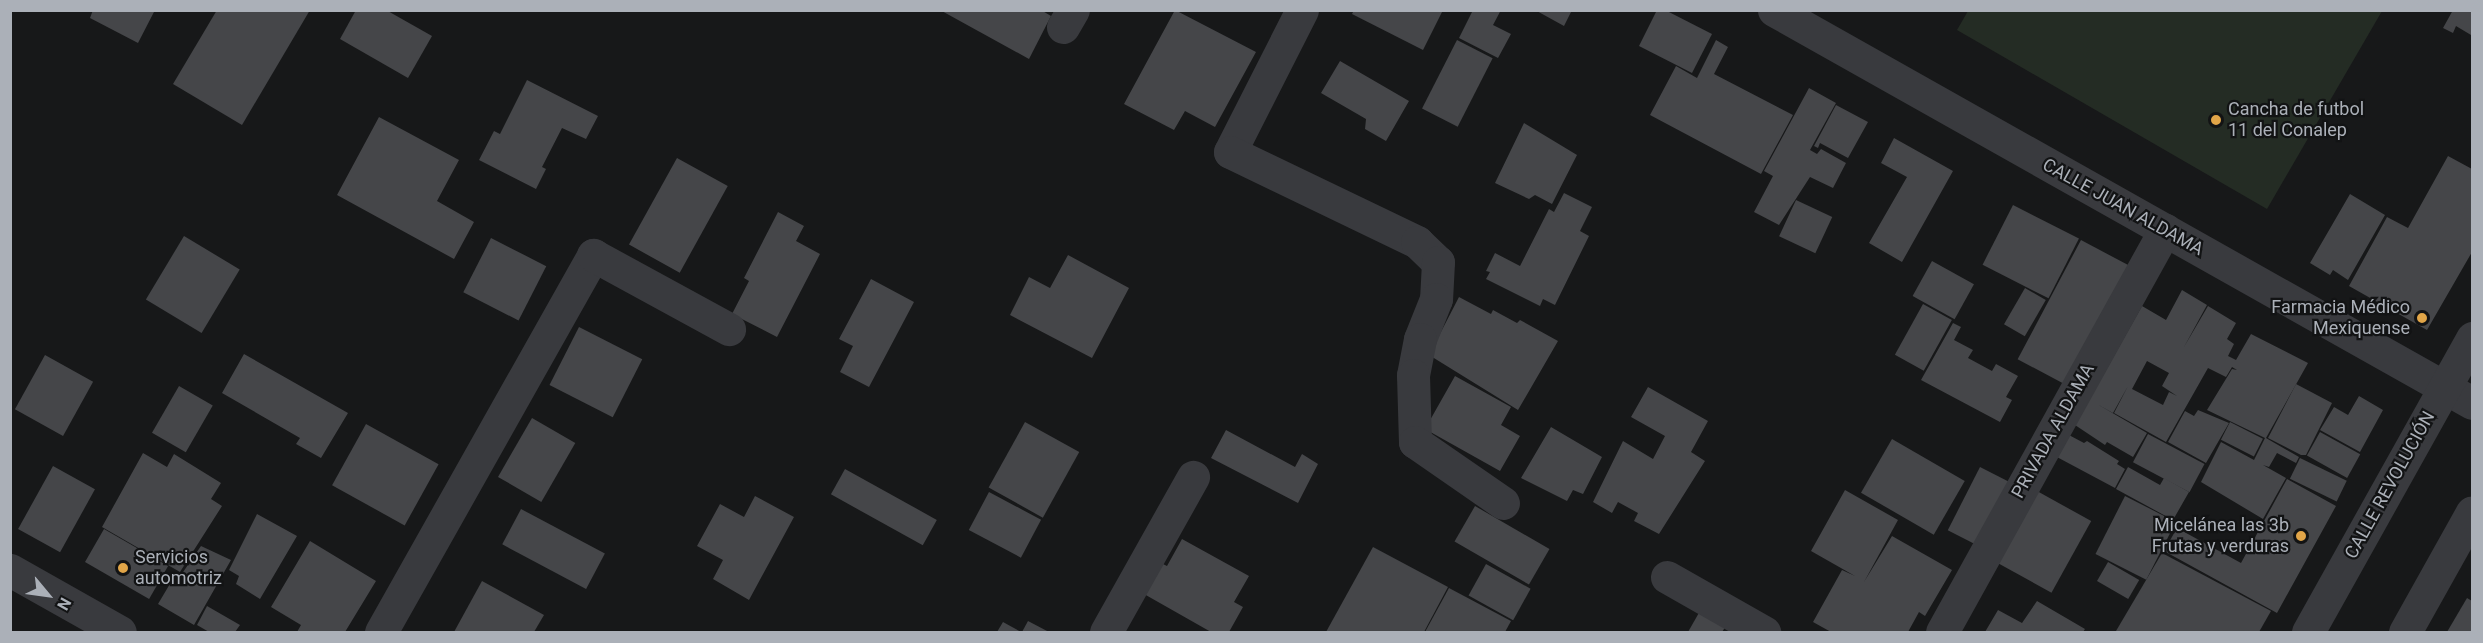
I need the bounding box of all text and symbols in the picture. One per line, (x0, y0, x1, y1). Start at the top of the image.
place label: Cancha de futbol 11 del Conalep (2228, 99, 2364, 142)
marker: Cancha de futbol 11 del Conalep (2209, 113, 2223, 127)
street label: CALLE JUAN ALDAMA (2039, 154, 2207, 260)
place label: Farmacia Médico Mexiquense (2271, 297, 2410, 340)
marker: Farmacia Médico Mexiquense (2415, 311, 2429, 325)
street label: PRIVADA ALDAMA (2007, 360, 2099, 502)
street label: CALLE REVOLUCIÓN (2340, 407, 2440, 563)
place label: Micelánea las 3b Frutas y verduras (2152, 515, 2289, 558)
marker: Micelánea las 3b Frutas y verduras (2294, 529, 2308, 543)
place label: Servicios automotriz (135, 547, 222, 590)
marker: Servicios automotriz (116, 561, 130, 575)
north arrow (18, 565, 78, 625)
text: N (53, 594, 75, 614)

